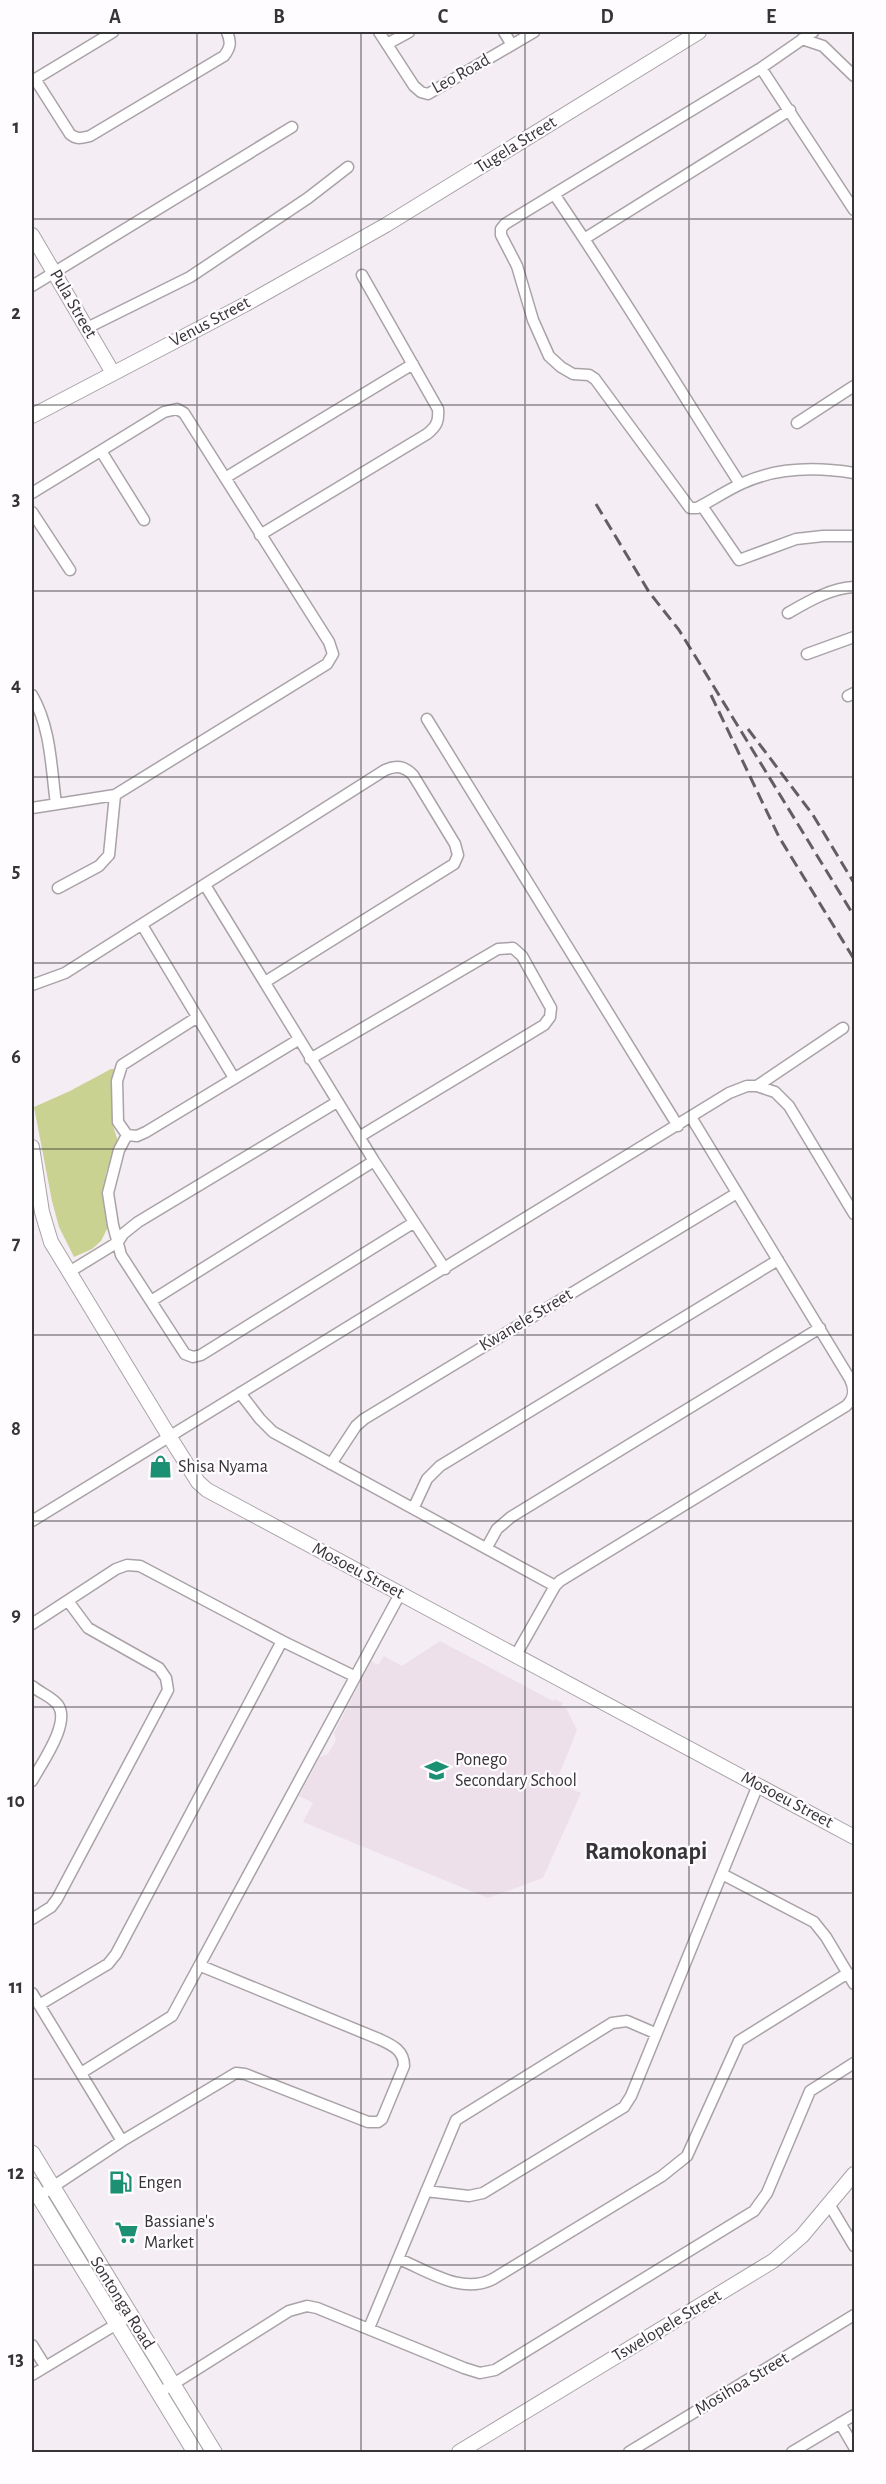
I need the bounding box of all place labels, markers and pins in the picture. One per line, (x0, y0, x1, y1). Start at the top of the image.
shop icon: Shisa Nyama (147, 1454, 173, 1480)
place label: Shisa Nyama (178, 1458, 268, 1476)
place label: Ponego Secondary School (455, 1751, 577, 1790)
school or university icon: Ponego Secondary School (424, 1757, 450, 1783)
fuel station icon: Engen (107, 2170, 133, 2196)
place label: Engen (138, 2174, 182, 2192)
place label: Bassiane's Market (144, 2213, 215, 2252)
supermarket icon: Bassiane's Market (113, 2219, 139, 2245)

